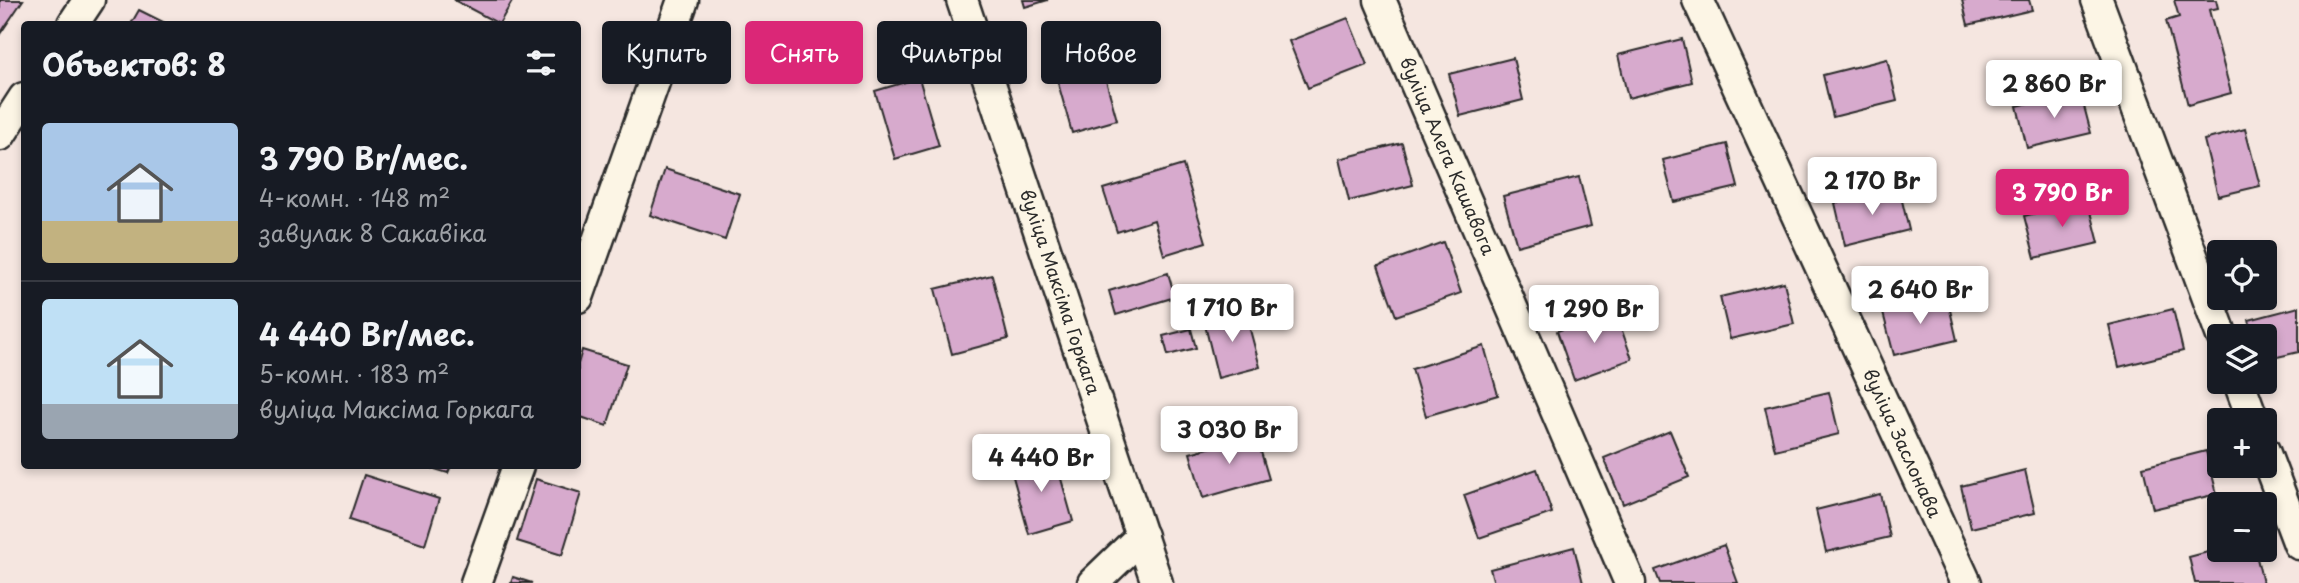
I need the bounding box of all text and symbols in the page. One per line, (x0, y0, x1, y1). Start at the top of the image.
chip: Купить (602, 21, 731, 84)
chip: Снять (745, 21, 863, 84)
chip: Фильтры (877, 21, 1027, 84)
chip: Новое (1041, 21, 1161, 84)
text: Объектов: 8 (42, 41, 226, 86)
icon: filters (522, 44, 560, 82)
street label: вуліца Алега Кашавога (1394, 52, 1503, 260)
pin: 2 860 Br (1982, 60, 2126, 120)
text: 2 860 Br (2002, 65, 2106, 100)
text: 3 790 Br/мес. (259, 135, 468, 180)
icon: home (98, 151, 182, 235)
pin: 2 170 Br (1800, 158, 1944, 217)
text: 2 170 Br (1824, 162, 1920, 197)
pin: 3 790 Br (1990, 170, 2134, 229)
text: 3 790 Br (2012, 174, 2112, 209)
text: 4-комн. · 148 m² (259, 180, 450, 215)
street label: вуліца Максіма Горкага (1014, 185, 1108, 399)
text: завулак 8 Сакавіка (259, 215, 486, 250)
map controls (2207, 240, 2277, 562)
button: locate (2207, 240, 2277, 310)
pin: 2 640 Br (1848, 266, 1992, 326)
text: 2 640 Br (1867, 271, 1973, 306)
pin: 1 710 Br (1160, 284, 1304, 344)
pin: 1 290 Br (1522, 286, 1666, 345)
text: 1 710 Br (1187, 289, 1277, 324)
text: 1 290 Br (1545, 290, 1643, 325)
text: 4 440 Br/мес. (259, 311, 475, 356)
button: layers (2207, 324, 2277, 394)
icon: home (98, 327, 182, 411)
text: 5-комн. · 183 m² (259, 356, 449, 391)
street label: вуліца Заслонава (1857, 364, 1949, 522)
text: вуліца Максіма Горкага (259, 391, 534, 426)
pin: 3 030 Br (1157, 406, 1301, 466)
button: + (2207, 408, 2277, 478)
text: 3 030 Br (1177, 411, 1281, 446)
pin: 4 440 Br (969, 434, 1113, 494)
text: 4 440 Br (988, 439, 1094, 474)
button: − (2207, 492, 2277, 562)

